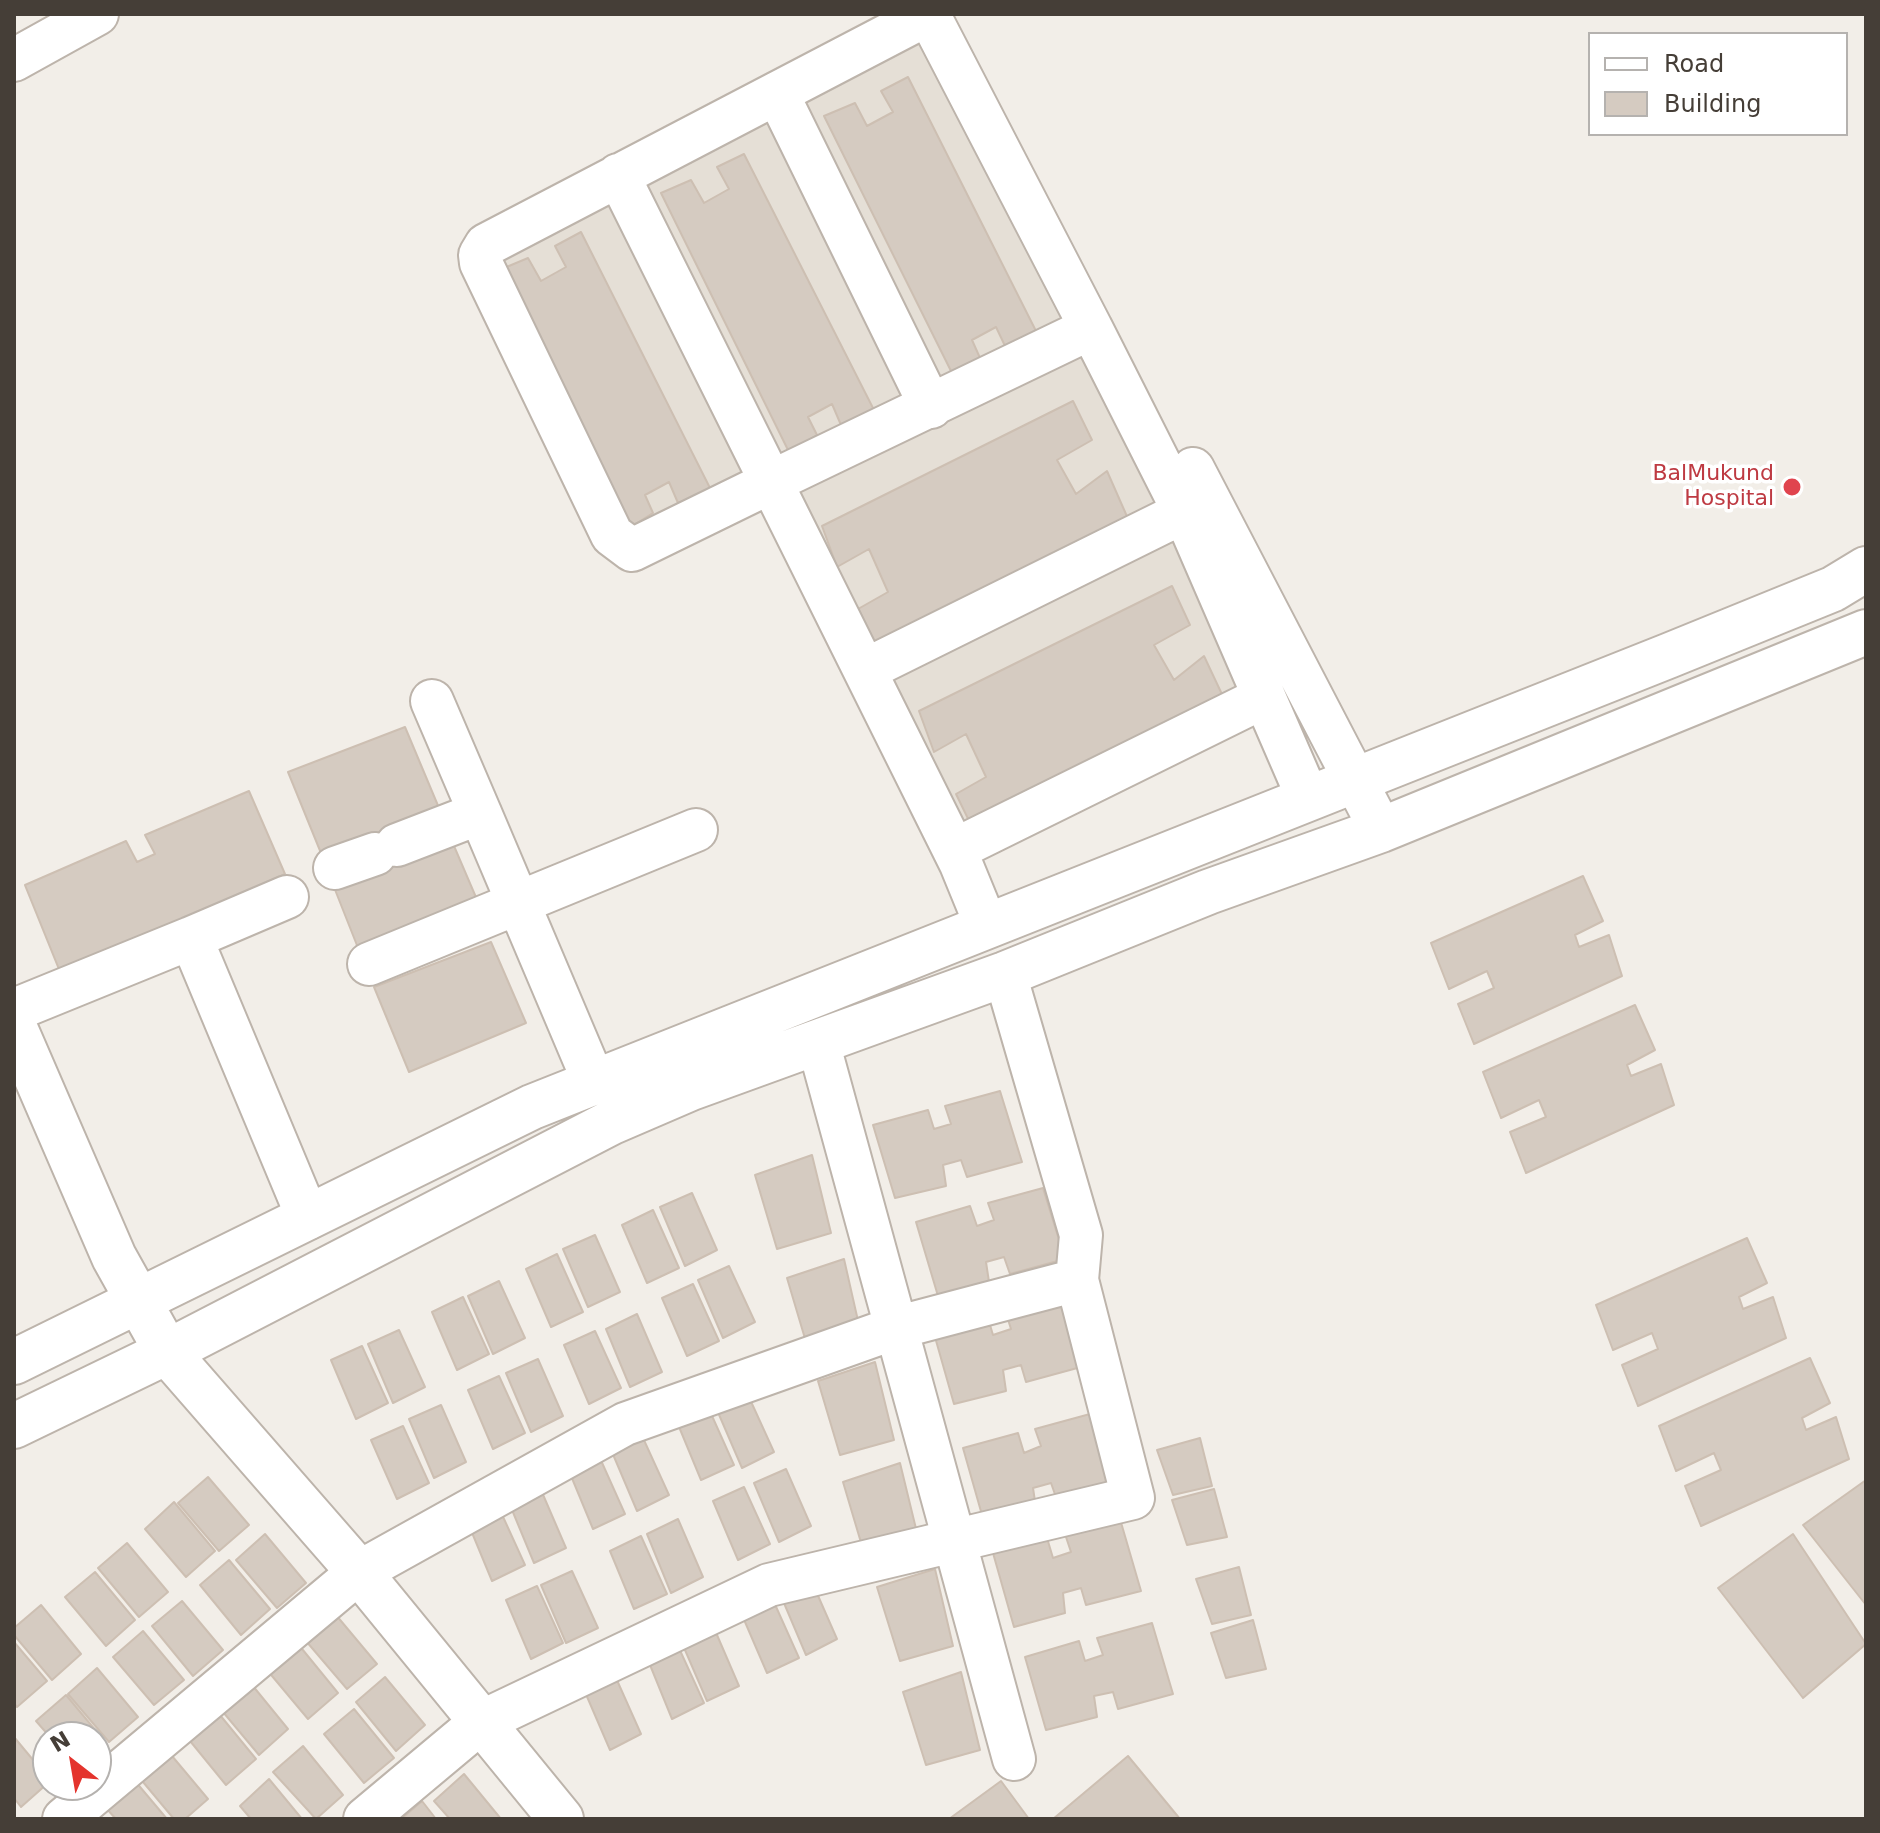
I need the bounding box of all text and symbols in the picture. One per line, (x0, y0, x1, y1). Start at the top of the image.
legend (1588, 32, 1848, 136)
text: Road (1664, 50, 1724, 78)
text: Building (1664, 90, 1761, 118)
place label: BalMukund Hospital (1652, 461, 1774, 512)
marker: BalMukund Hospital (1781, 476, 1803, 498)
north arrow (32, 1721, 112, 1801)
text: N (46, 1726, 75, 1757)

